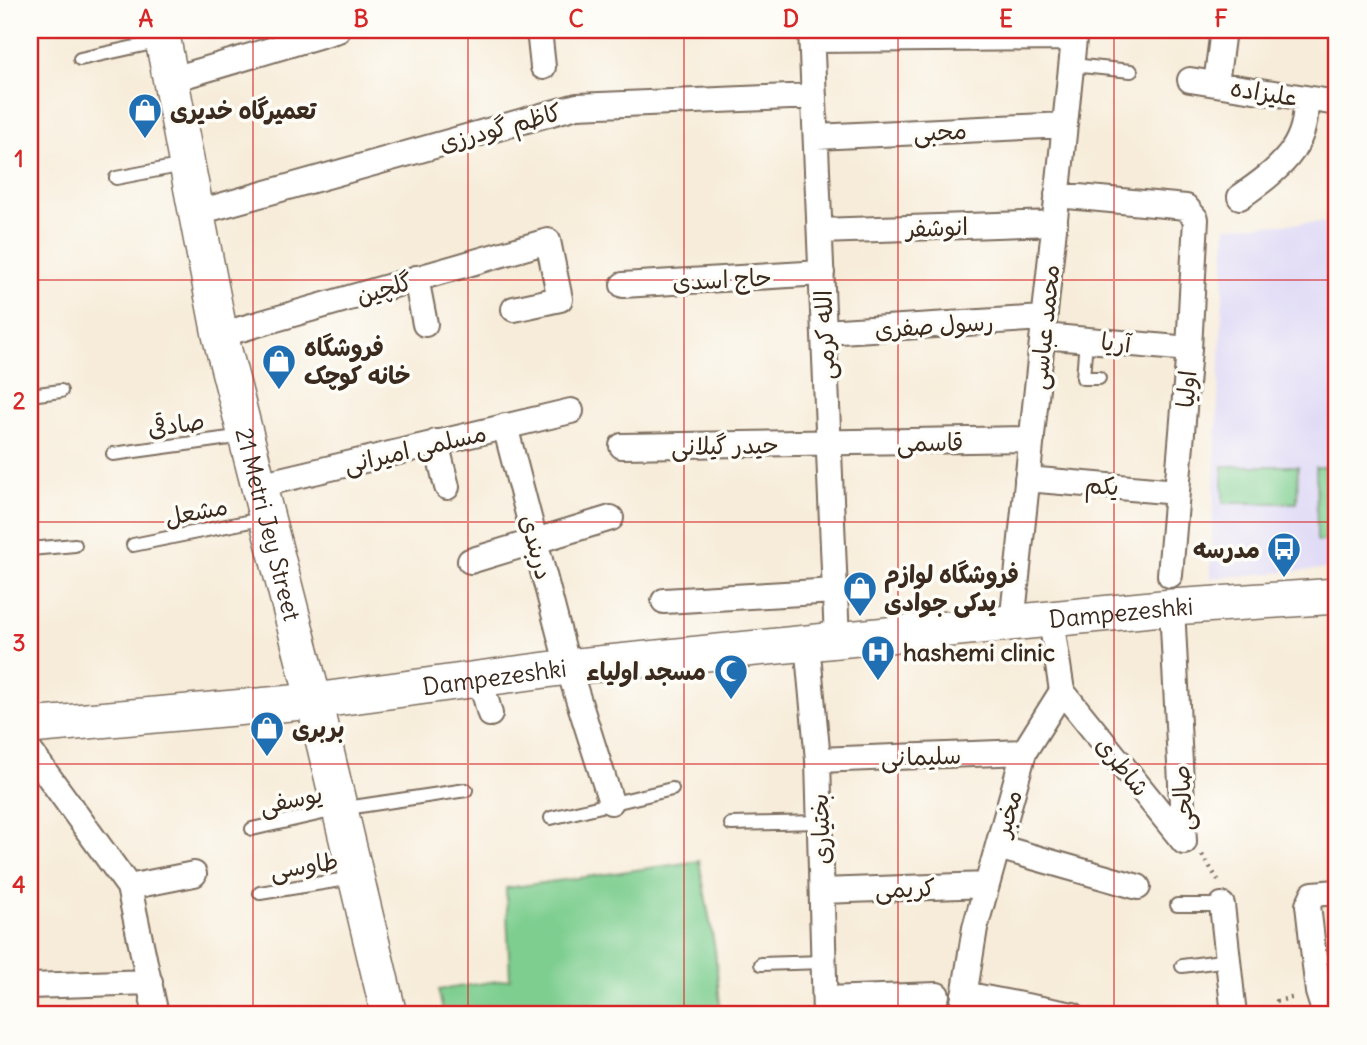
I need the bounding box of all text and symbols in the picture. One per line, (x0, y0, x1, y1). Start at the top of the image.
text: A (139, 4, 154, 33)
text: B (353, 4, 369, 33)
text: C (568, 4, 584, 33)
text: D (783, 4, 799, 33)
text: E (999, 4, 1013, 33)
text: F (1214, 4, 1228, 33)
street label: علیزاده (1228, 72, 1300, 112)
shop icon: تعمیرگاه خدیری (126, 91, 164, 140)
place label: تعمیرگاه خدیری (170, 95, 317, 125)
street label: کاظم گودرزی (436, 96, 566, 162)
street label: محبی (912, 115, 968, 148)
text: 1 (14, 144, 24, 173)
street label: انوشفر (903, 211, 969, 244)
street label: حاج اسدی (672, 261, 773, 299)
street label: محمد عباسی (1023, 263, 1066, 391)
street label: گلچین (353, 266, 416, 311)
street label: الله کرمی (807, 290, 842, 380)
street label: رسول صفری (874, 306, 995, 345)
street label: آریا (1099, 326, 1134, 359)
place label: فروشگاه خانه کوچک (304, 332, 411, 391)
shop icon: فروشگاه خانه کوچک (260, 342, 298, 391)
street label: اولیا (1169, 369, 1203, 409)
text: 2 (13, 386, 26, 415)
street label: صادقی (146, 405, 206, 443)
street label: مسلمی امیرانی (341, 417, 489, 480)
street label: 21 Metri Jey Street (229, 424, 308, 624)
street label: قاسمی (896, 426, 964, 459)
street label: حیدر گیلانی (671, 429, 779, 462)
street label: یکم (1083, 469, 1120, 505)
street label: مشعل (162, 490, 230, 532)
street label: دربندی (514, 511, 560, 583)
bus stop icon: مدرسه (1265, 530, 1303, 579)
place label: مدرسه (1193, 534, 1260, 564)
place label: فروشگاه لوازم یدکی جوادی (884, 559, 1019, 618)
shop icon: فروشگاه لوازم یدکی جوادی (841, 569, 879, 618)
street label: Dampezeshki (1047, 591, 1194, 634)
text: 3 (12, 628, 26, 657)
hospital icon: hashemi clinic (859, 633, 897, 682)
place label: hashemi clinic (903, 637, 1055, 667)
street label: Dampezeshki (421, 652, 568, 701)
mosque icon: مسجد اولیاء (712, 652, 750, 701)
place label: مسجد اولیاء (586, 656, 706, 687)
shop icon: بربری (248, 709, 286, 758)
place label: بربری (292, 713, 344, 743)
street label: شاطری (1090, 730, 1156, 802)
street label: سلیمانی (880, 740, 962, 773)
street label: صالحی (1165, 764, 1200, 832)
street label: یوسفی (257, 778, 325, 821)
street label: مخبر (986, 786, 1028, 842)
street label: بختیاری (804, 793, 836, 865)
street label: طاوسی (268, 845, 340, 886)
text: 4 (12, 870, 26, 899)
street label: کریمی (874, 872, 936, 905)

